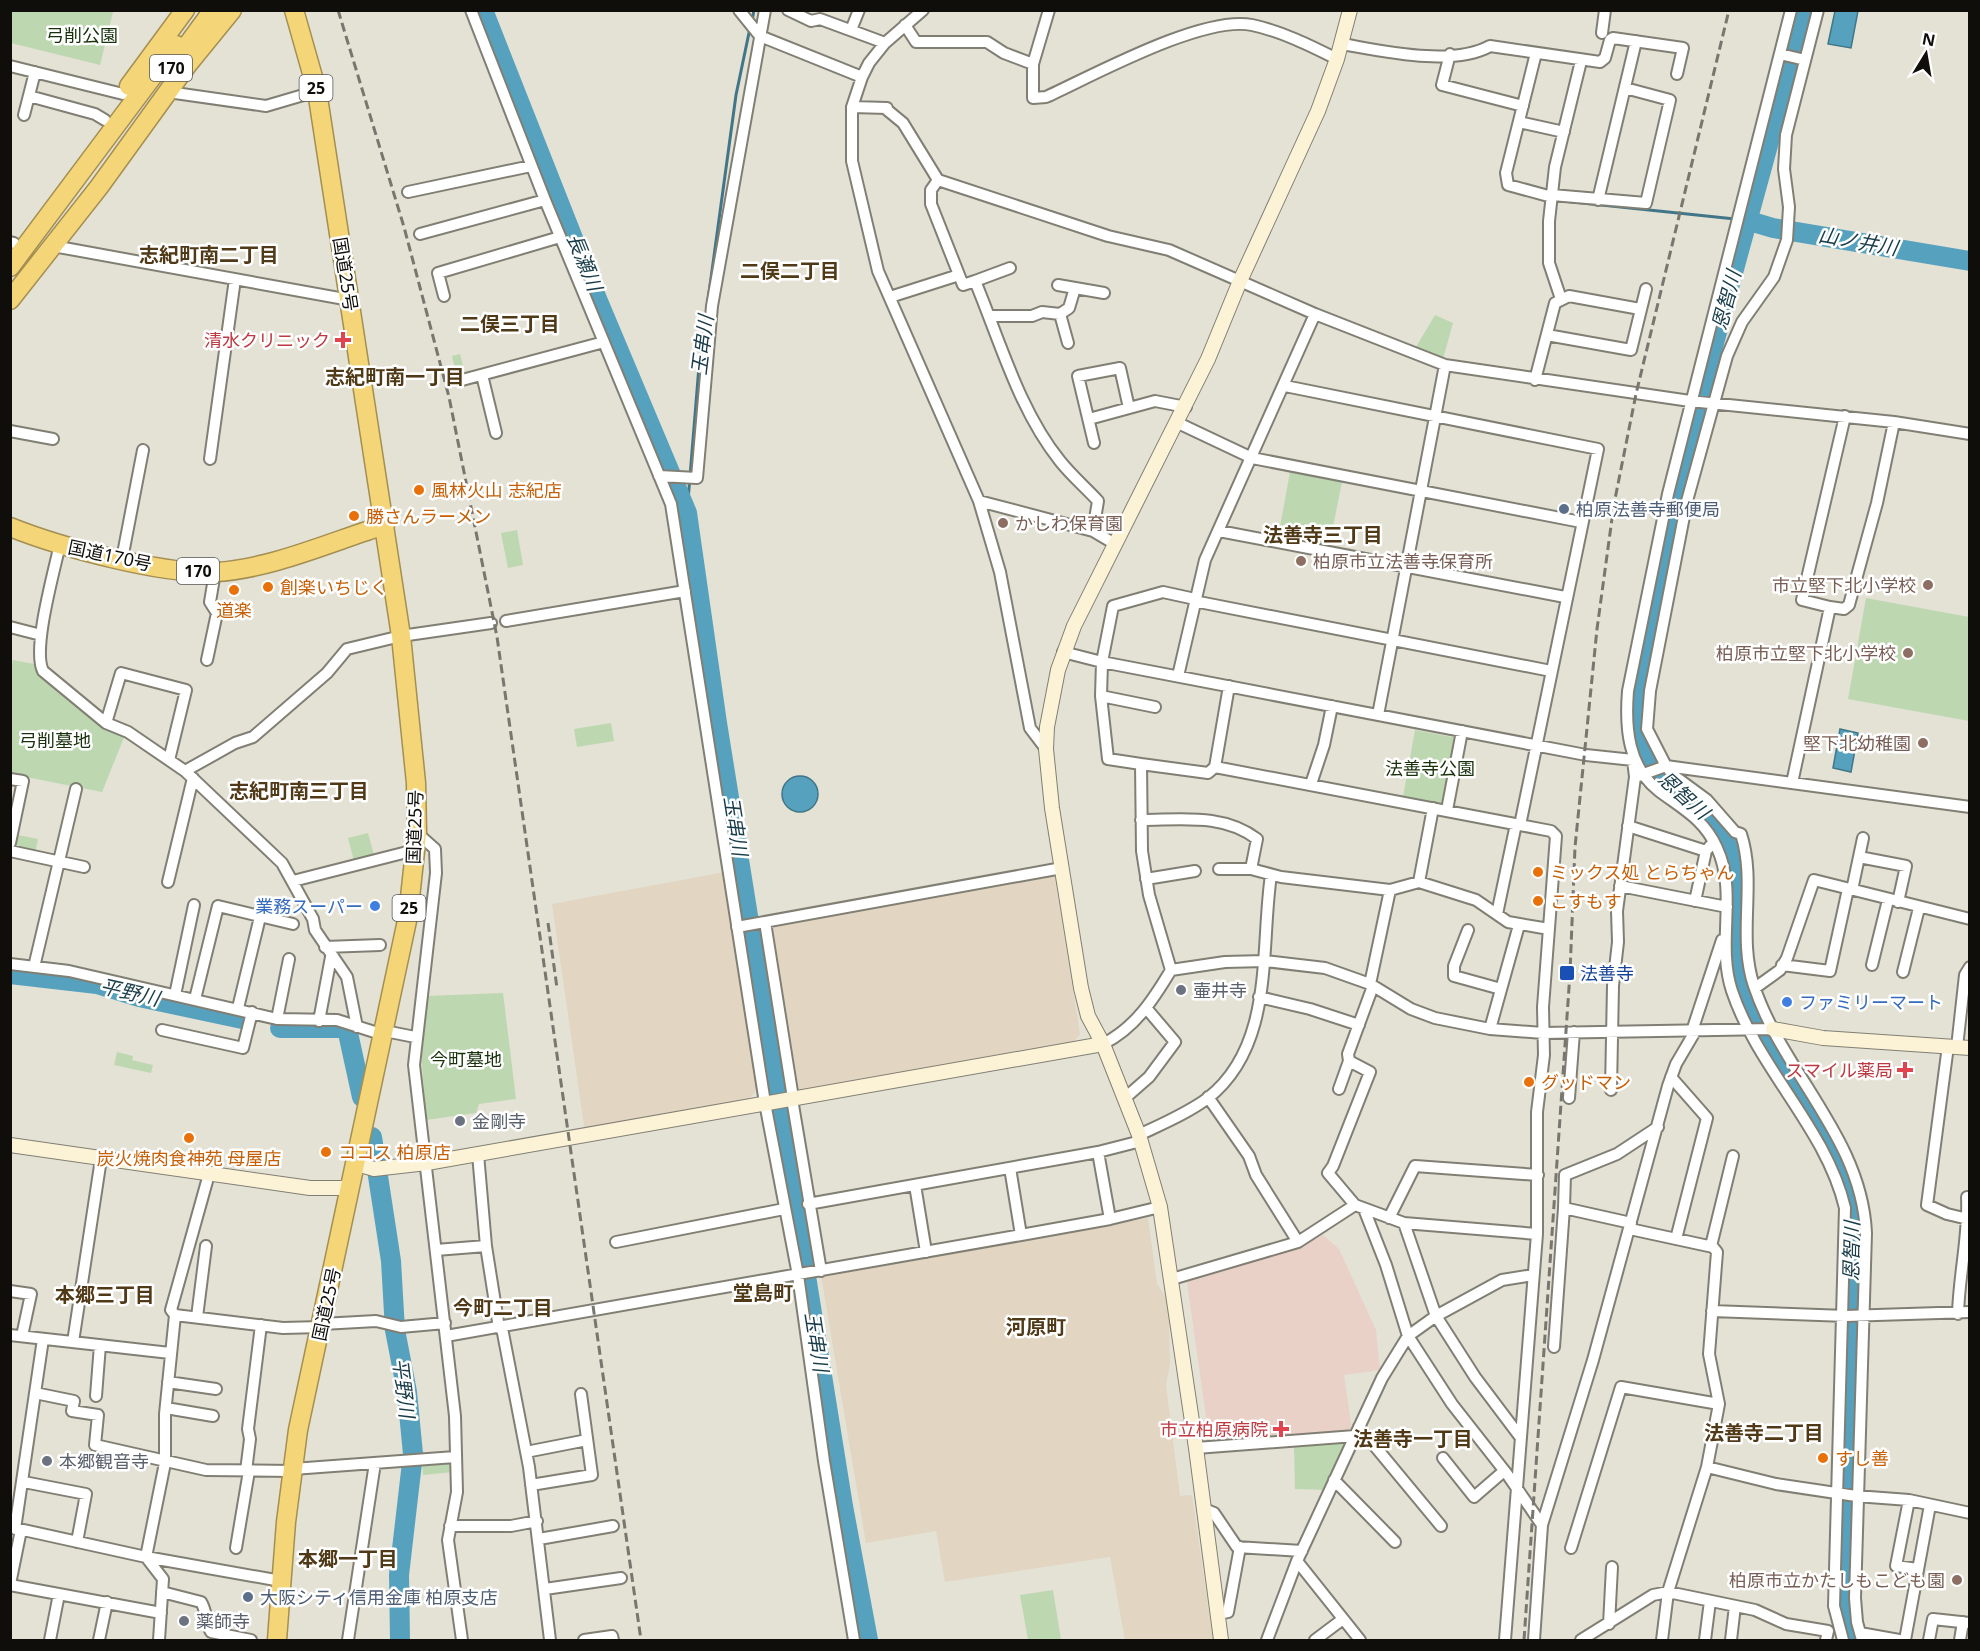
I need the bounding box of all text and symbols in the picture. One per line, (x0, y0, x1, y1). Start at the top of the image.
park label: 弓削公園 (46, 23, 118, 47)
north arrow (1896, 24, 1956, 84)
text: N (1920, 27, 1937, 51)
road number: 170 (150, 55, 192, 81)
road number: 25 (300, 75, 332, 101)
water label: 山ノ井川 (1816, 221, 1902, 262)
water label: 長瀬川 (561, 229, 610, 297)
street label: 国道25号 (328, 235, 364, 313)
district label: 志紀町南二丁目 (139, 241, 279, 268)
district label: 二俣二丁目 (740, 257, 840, 284)
water label: 恩智川 (1705, 266, 1747, 332)
district label: 二俣三丁目 (460, 310, 560, 337)
water label: 玉串川 (685, 312, 719, 376)
place label: 清水クリニック (204, 328, 330, 352)
marker: 清水クリニック (334, 331, 352, 349)
district label: 志紀町南一丁目 (325, 363, 465, 390)
place label: 風林火山 志紀店 (431, 478, 562, 502)
marker: 風林火山 志紀店 (412, 483, 426, 497)
place label: 柏原法善寺郵便局 (1576, 497, 1720, 521)
marker: 柏原法善寺郵便局 (1557, 502, 1571, 516)
place label: 勝さんラーメン (366, 504, 491, 528)
marker: 勝さんラーメン (347, 509, 361, 523)
place label: かしわ保育園 (1015, 511, 1123, 535)
marker: かしわ保育園 (996, 516, 1010, 530)
district label: 法善寺三丁目 (1263, 521, 1383, 548)
street label: 国道170号 (66, 534, 154, 576)
place label: 柏原市立法善寺保育所 (1313, 549, 1493, 573)
marker: 柏原市立法善寺保育所 (1294, 554, 1308, 568)
road number: 170 (177, 558, 219, 584)
place label: 市立堅下北小学校 (1772, 573, 1916, 597)
place label: 創楽いちじく (280, 575, 388, 599)
marker: 市立堅下北小学校 (1921, 578, 1935, 592)
marker: 創楽いちじく (261, 580, 275, 594)
marker: 道楽 (227, 583, 241, 597)
place label: 道楽 (216, 598, 252, 622)
place label: 柏原市立堅下北小学校 (1716, 641, 1896, 665)
marker: 柏原市立堅下北小学校 (1901, 646, 1915, 660)
park label: 弓削墓地 (19, 728, 91, 752)
place label: 堅下北幼稚園 (1803, 731, 1911, 755)
marker: 堅下北幼稚園 (1916, 736, 1930, 750)
park label: 法善寺公園 (1385, 756, 1475, 780)
water label: 恩智川 (1653, 765, 1717, 826)
district label: 志紀町南三丁目 (229, 777, 369, 804)
street label: 国道25号 (401, 789, 427, 865)
water label: 玉串川 (718, 794, 754, 860)
place label: ミックス処 とらちゃん (1550, 860, 1734, 884)
marker: ミックス処 とらちゃん (1531, 865, 1545, 879)
place label: こすもす (1550, 889, 1622, 913)
place label: 業務スーパー (255, 894, 363, 918)
marker: こすもす (1531, 894, 1545, 908)
road number: 25 (392, 895, 426, 921)
marker: 業務スーパー (368, 899, 382, 913)
place label: 法善寺 (1580, 961, 1634, 985)
marker: 法善寺 (1558, 964, 1576, 982)
water label: 平野川 (98, 972, 164, 1012)
place label: 壷井寺 (1193, 978, 1247, 1002)
marker: 壷井寺 (1174, 983, 1188, 997)
place label: ファミリーマート (1799, 990, 1943, 1014)
marker: ファミリーマート (1780, 995, 1794, 1009)
park label: 今町墓地 (430, 1047, 502, 1071)
place label: スマイル薬局 (1786, 1058, 1893, 1082)
marker: スマイル薬局 (1898, 1063, 1912, 1077)
place label: グッドマン (1541, 1070, 1631, 1094)
marker: グッドマン (1522, 1075, 1536, 1089)
place label: 金剛寺 (472, 1109, 526, 1133)
marker: 金剛寺 (453, 1114, 467, 1128)
marker: 炭火焼肉食神苑 母屋店 (182, 1131, 196, 1145)
place label: ココス 柏原店 (338, 1140, 451, 1164)
marker: ココス 柏原店 (319, 1145, 333, 1159)
place label: 炭火焼肉食神苑 母屋店 (97, 1146, 281, 1170)
water label: 恩智川 (1837, 1219, 1865, 1281)
street label: 国道25号 (307, 1265, 345, 1343)
district label: 堂島町 (733, 1279, 793, 1306)
district label: 本郷三丁目 (55, 1281, 155, 1308)
district label: 今町二丁目 (453, 1294, 553, 1321)
water label: 玉串川 (799, 1310, 835, 1376)
district label: 河原町 (1006, 1313, 1066, 1340)
water label: 平野川 (387, 1357, 421, 1421)
place label: 市立柏原病院 (1160, 1417, 1268, 1441)
district label: 法善寺二丁目 (1704, 1419, 1824, 1446)
marker: 市立柏原病院 (1272, 1420, 1290, 1438)
district label: 法善寺一丁目 (1353, 1425, 1473, 1452)
place label: すし善 (1835, 1446, 1889, 1470)
place label: 本郷観音寺 (59, 1449, 149, 1473)
marker: すし善 (1816, 1451, 1830, 1465)
marker: 本郷観音寺 (40, 1454, 54, 1468)
district label: 本郷一丁目 (298, 1545, 398, 1572)
place label: 柏原市立かたしもこども園 (1729, 1568, 1945, 1592)
marker: 柏原市立かたしもこども園 (1950, 1573, 1964, 1587)
place label: 大阪シティ信用金庫 柏原支店 (260, 1585, 498, 1609)
marker: 大阪シティ信用金庫 柏原支店 (241, 1590, 255, 1604)
place label: 薬師寺 (196, 1609, 250, 1633)
marker: 薬師寺 (177, 1614, 191, 1628)

